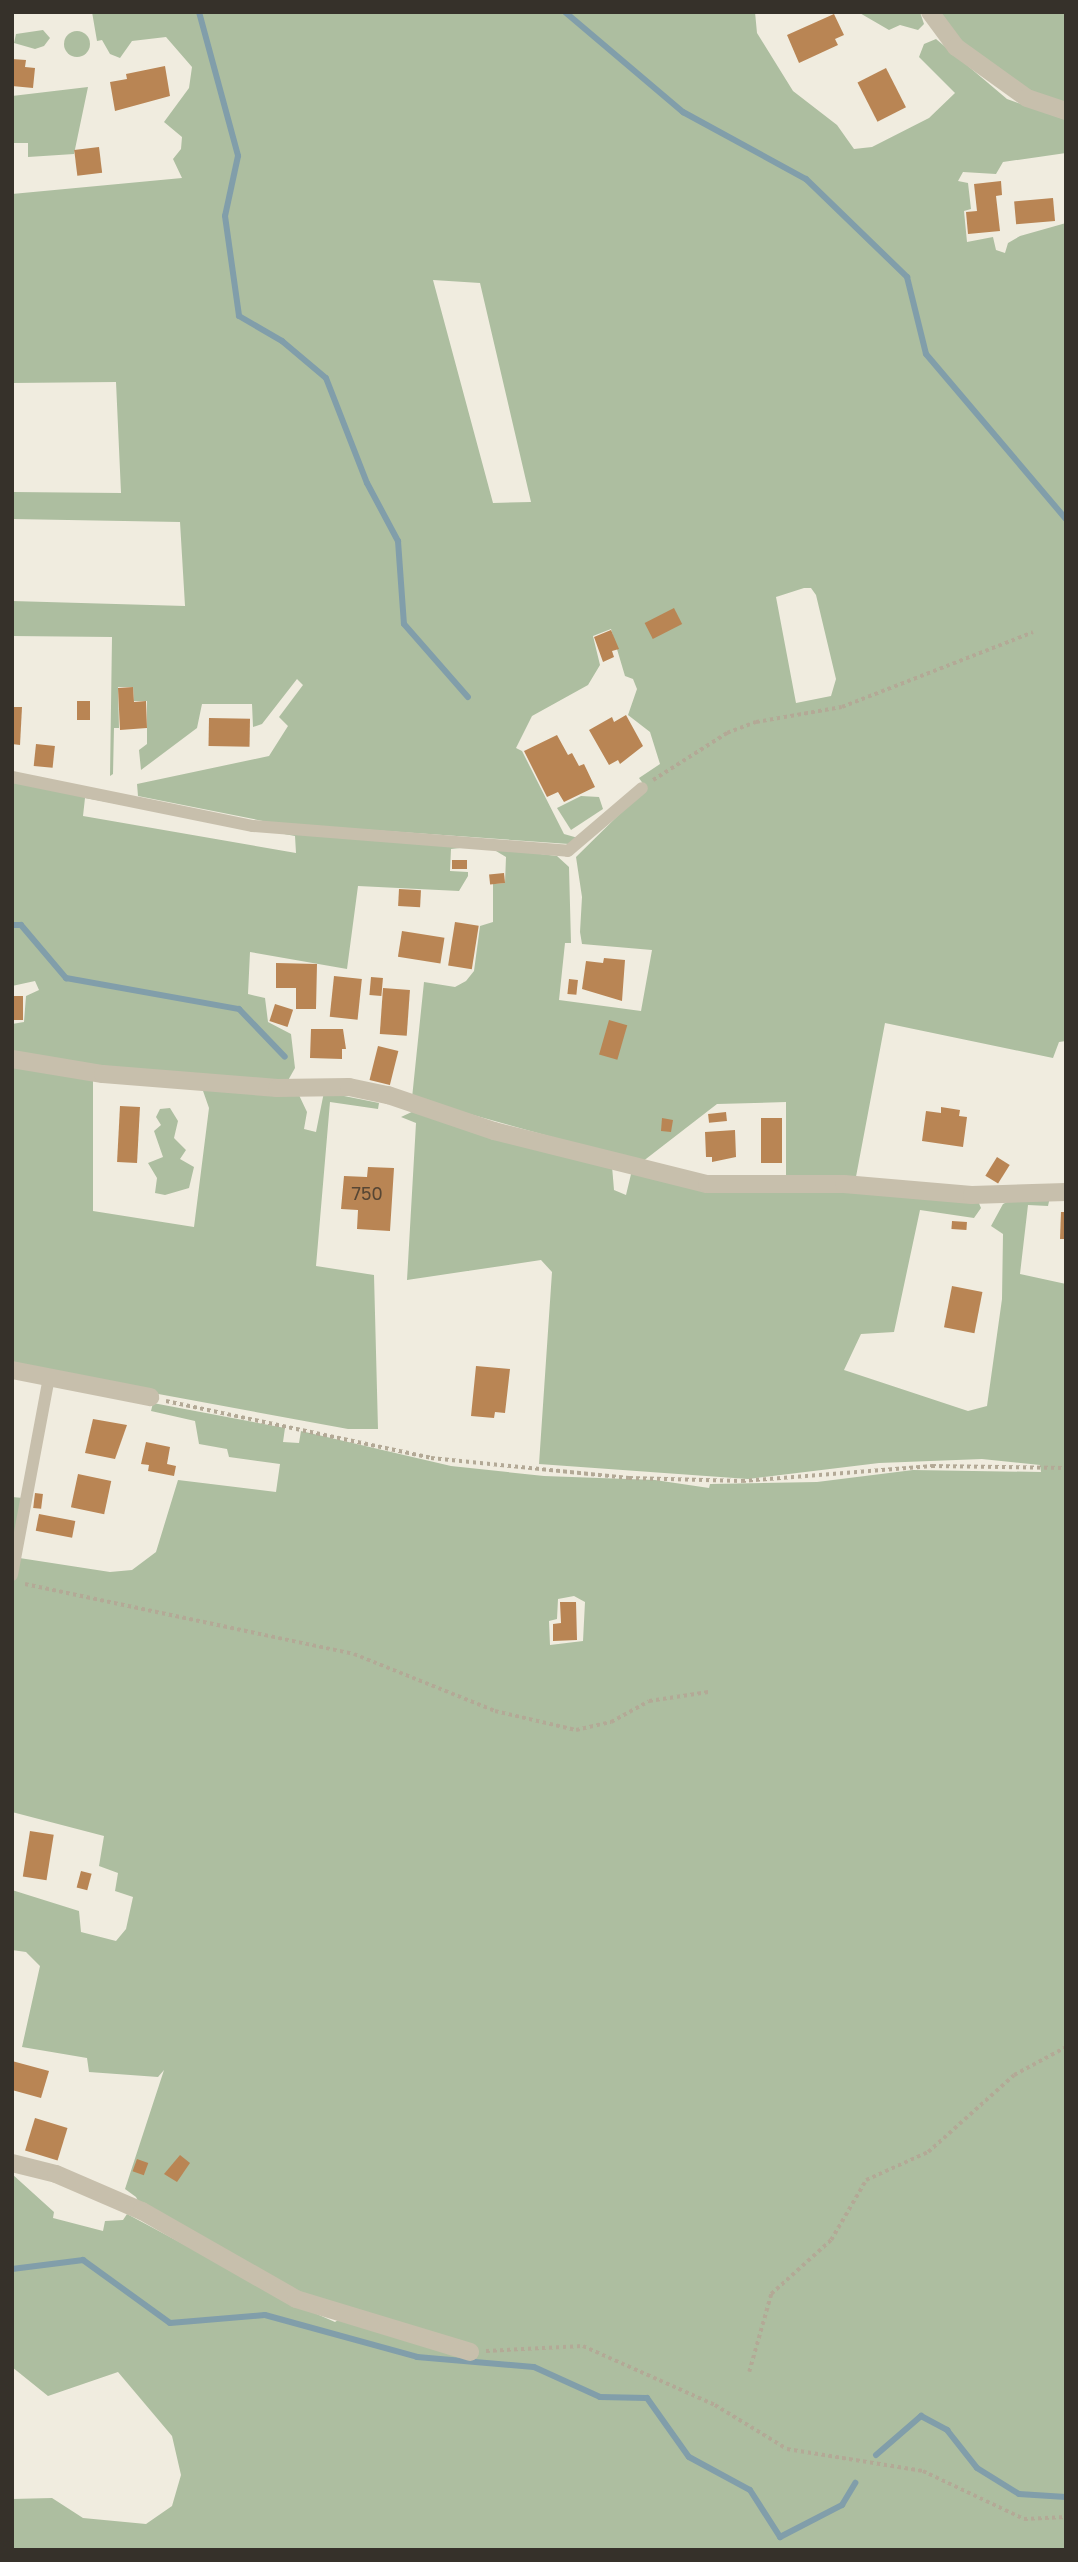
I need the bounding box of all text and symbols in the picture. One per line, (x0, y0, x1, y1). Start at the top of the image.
house number: 750 (351, 1182, 383, 1204)

